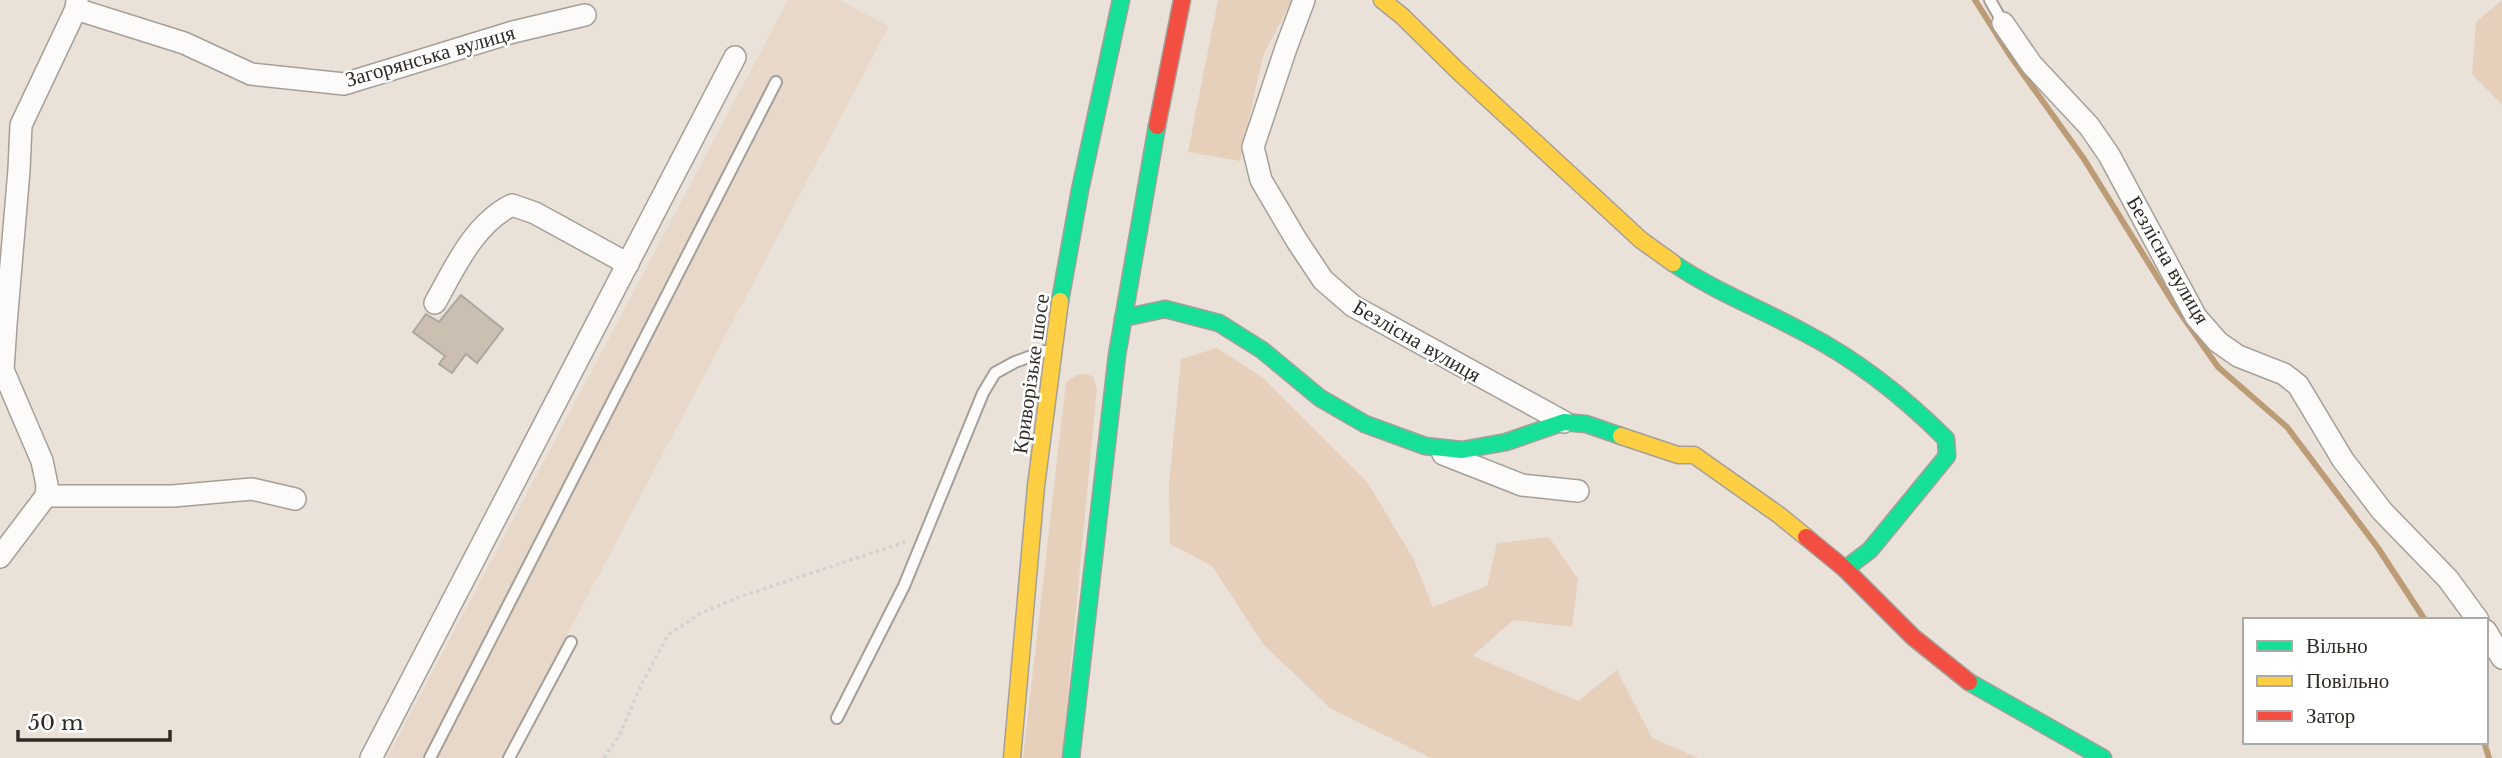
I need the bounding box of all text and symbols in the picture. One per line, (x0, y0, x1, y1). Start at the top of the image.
street label: Загорянська вулиця (342, 19, 518, 93)
street label: Безлісна вулиця (2121, 191, 2215, 329)
street label: Криворізьке шосе (1007, 292, 1055, 456)
street label: Безлісна вулиця (1348, 294, 1486, 388)
legend (2243, 618, 2488, 744)
text: Вільно (2306, 633, 2368, 659)
text: Повільно (2306, 668, 2389, 694)
scale bar (18, 698, 170, 742)
text: Затор (2306, 703, 2355, 729)
text: 50 m (28, 710, 84, 736)

